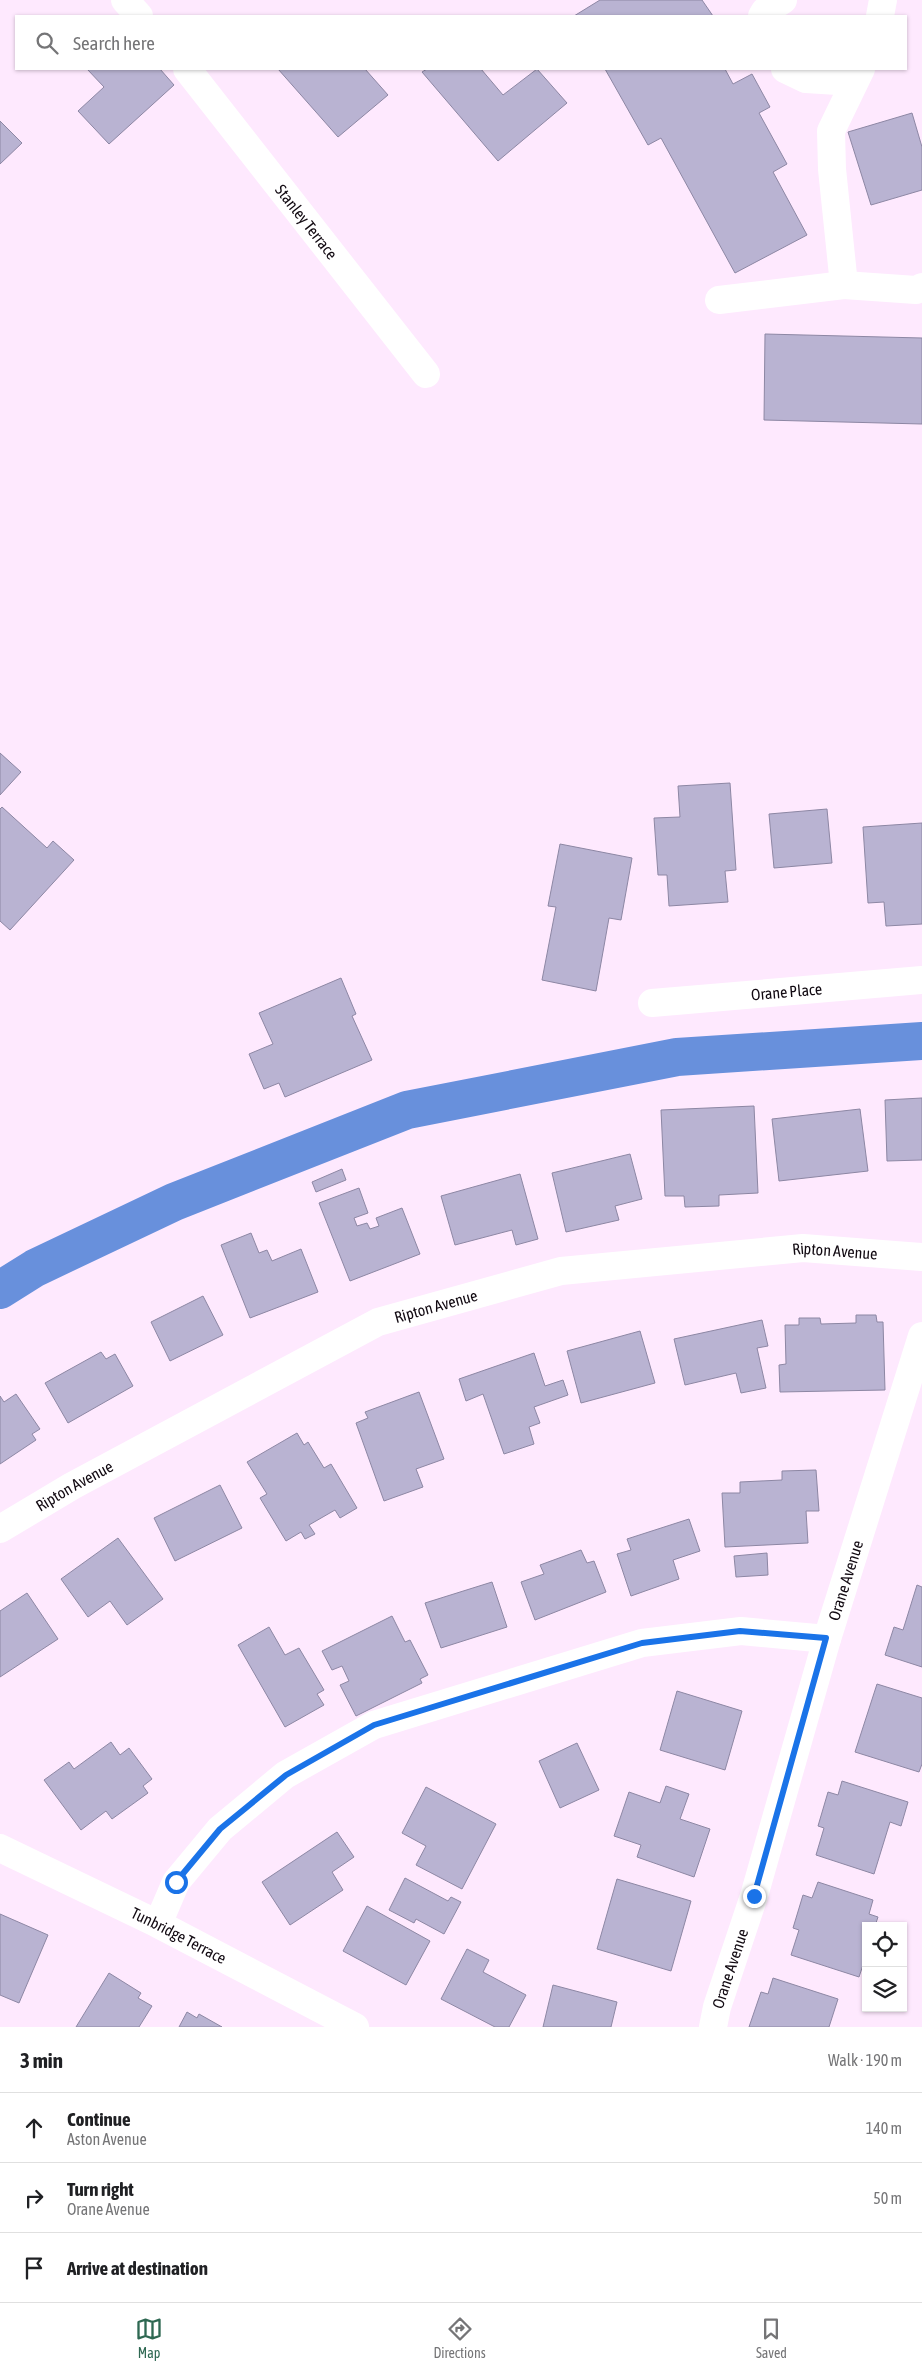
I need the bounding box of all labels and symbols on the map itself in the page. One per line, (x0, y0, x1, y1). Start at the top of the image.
street label: Stanley Terrace (272, 181, 341, 263)
street label: Orane Place (750, 980, 823, 1004)
street label: Ripton Avenue (791, 1239, 878, 1263)
street label: Ripton Avenue (392, 1286, 479, 1326)
street label: Ripton Avenue (32, 1457, 116, 1515)
street label: Orane Avenue (824, 1538, 866, 1623)
route start (165, 1871, 188, 1894)
route end (743, 1885, 766, 1908)
street label: Tunbridge Terrace (128, 1904, 229, 1967)
street label: Orane Avenue (708, 1926, 751, 2011)

